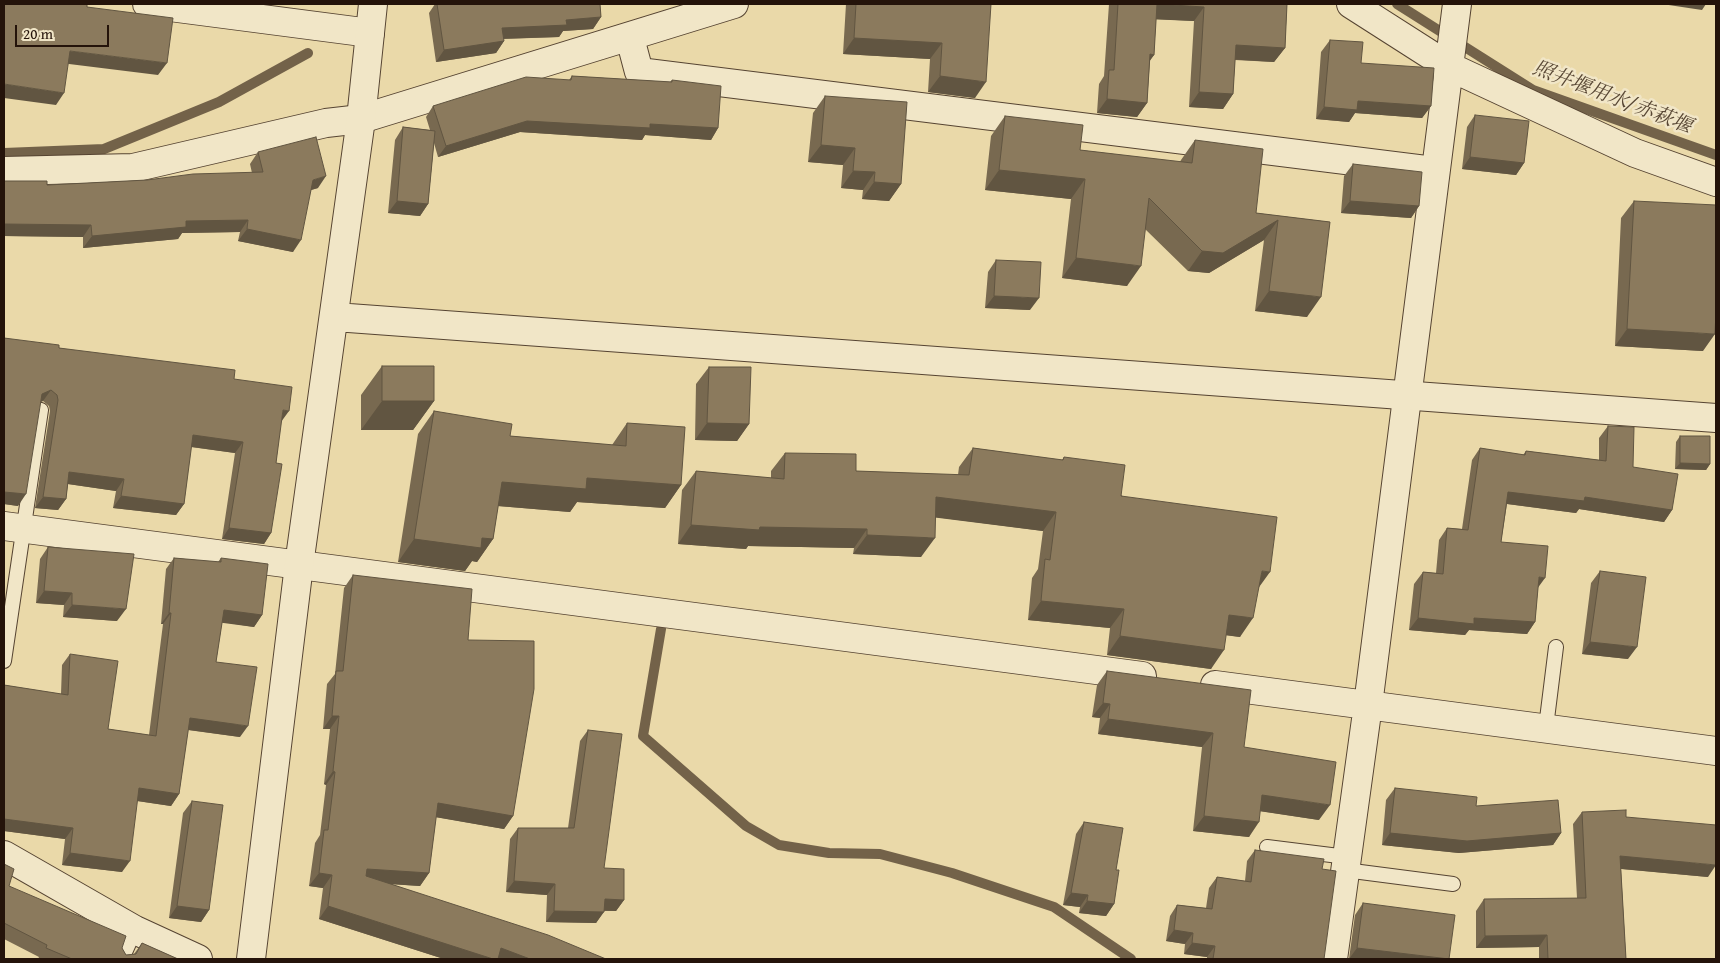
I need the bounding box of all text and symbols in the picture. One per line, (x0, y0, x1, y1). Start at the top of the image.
scale bar (18, 15, 111, 47)
text: 20 m (23, 23, 53, 44)
water label: 照井堰用水/赤萩堰 (1529, 57, 1695, 139)

